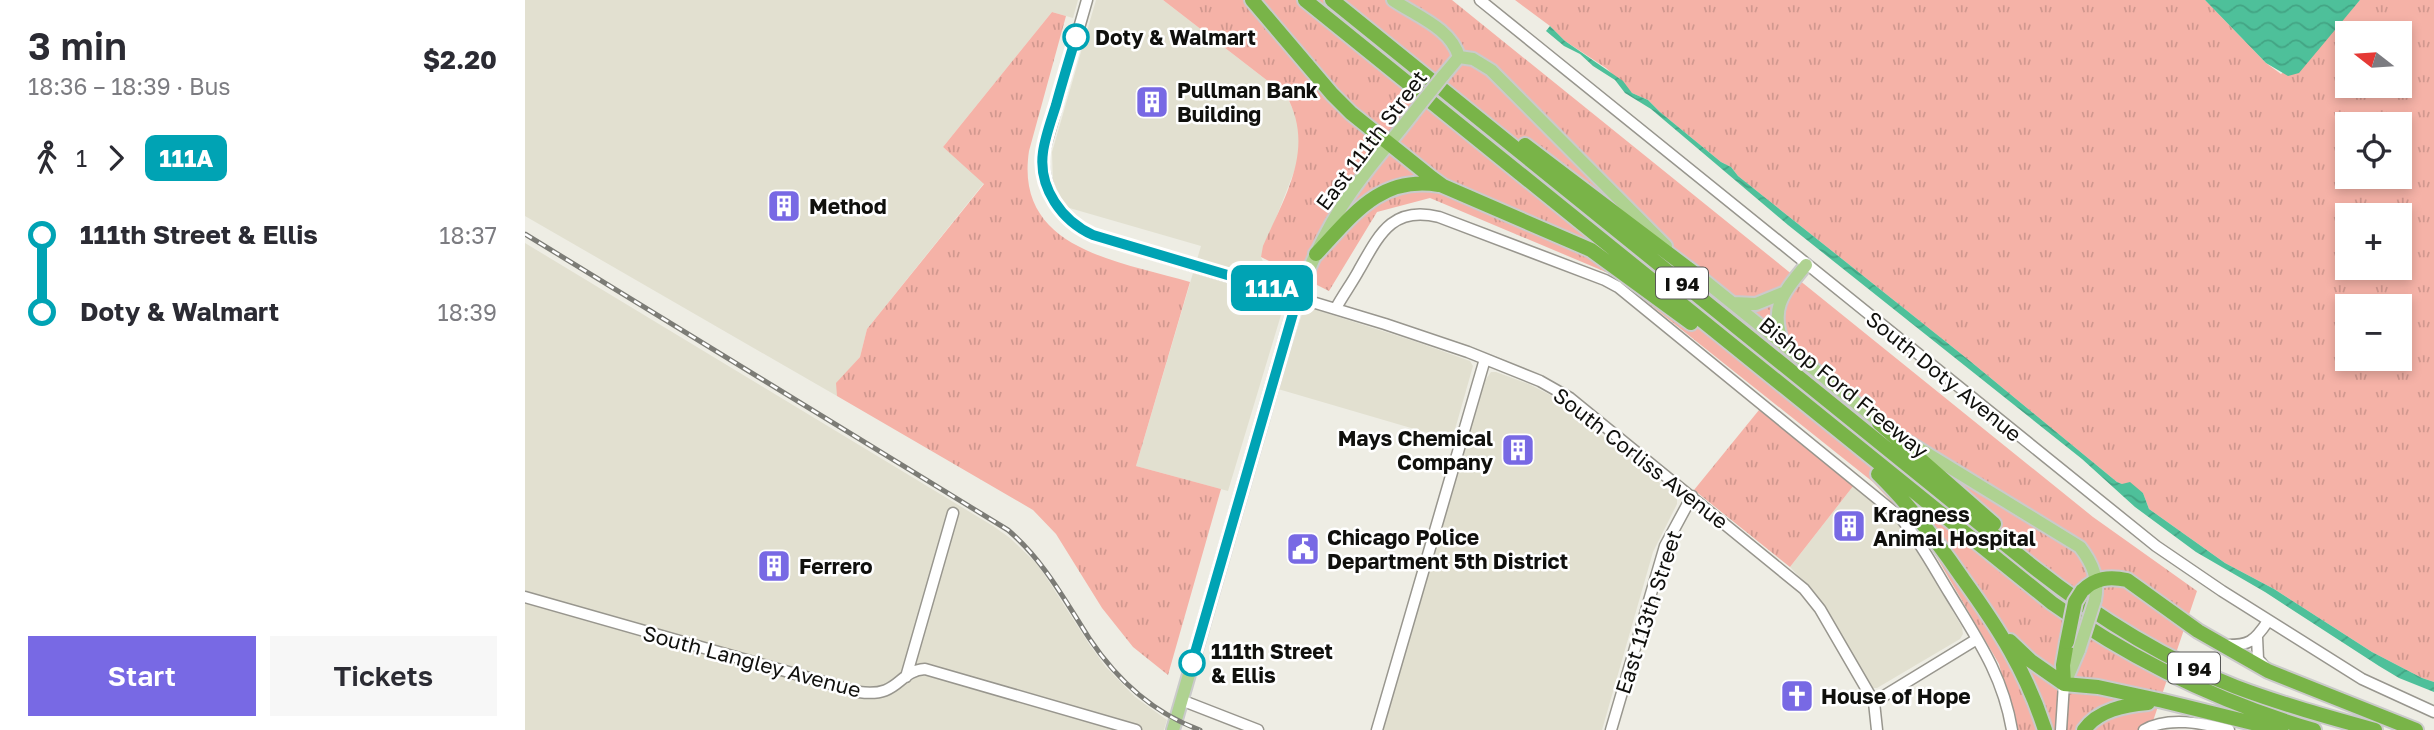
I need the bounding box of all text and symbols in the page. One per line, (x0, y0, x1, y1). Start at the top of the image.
north arrow (2335, 21, 2411, 98)
map controls (2335, 21, 2412, 371)
text: 3 min (28, 23, 127, 68)
marker: Doty & Walmart (1063, 24, 1089, 50)
place label: Doty & Walmart (1095, 24, 1256, 50)
text: $2.20 (423, 44, 497, 75)
street label: East 111th Street (1310, 65, 1432, 215)
text: 18:36 – 18:39 · Bus (28, 72, 231, 100)
place label: Pullman Bank Building (1177, 77, 1318, 127)
building icon: Pullman Bank Building (1133, 83, 1171, 121)
button: locate (2335, 112, 2412, 189)
icon: walk (28, 139, 66, 177)
icon: forward (97, 139, 135, 177)
text: 111A (159, 143, 213, 172)
text: 1 (76, 144, 87, 172)
building icon: Method (765, 187, 803, 225)
place label: Method (809, 193, 887, 219)
button: + (2335, 203, 2412, 280)
text: 111th Street & Ellis (80, 219, 318, 250)
text: 18:37 (439, 221, 497, 249)
line badge: 111A (1223, 265, 1321, 311)
road number: I 94 (1656, 268, 1708, 298)
text: 111A (1245, 273, 1299, 302)
button: − (2335, 294, 2412, 371)
text: Doty & Walmart (80, 296, 279, 327)
text: 18:39 (438, 298, 497, 326)
street label: South Doty Avenue (1861, 305, 2027, 447)
street label: Bishop Ford Freeway (1754, 311, 1934, 463)
street label: South Corliss Avenue (1549, 382, 1733, 534)
place label: Mays Chemical Company (1338, 425, 1493, 475)
building icon: Mays Chemical Company (1499, 431, 1537, 469)
place label: Kragness Animal Hospital (1873, 501, 2036, 551)
building icon: Kragness Animal Hospital (1830, 507, 1868, 545)
place label: Chicago Police Department 5th District (1327, 524, 1568, 574)
street label: East 113th Street (1609, 527, 1687, 697)
public building icon: Chicago Police Department 5th District (1284, 530, 1322, 568)
building icon: Ferrero (755, 547, 793, 585)
place label: Ferrero (799, 553, 873, 579)
street label: South Langley Avenue (640, 619, 864, 703)
button: Start (28, 636, 256, 716)
button: Tickets (270, 636, 497, 716)
place label: 111th Street & Ellis (1211, 638, 1333, 688)
marker: 111th Street & Ellis (1179, 650, 1205, 676)
road number: I 94 (2168, 652, 2220, 684)
church icon: House of Hope (1778, 677, 1816, 715)
place label: House of Hope (1821, 683, 1971, 709)

